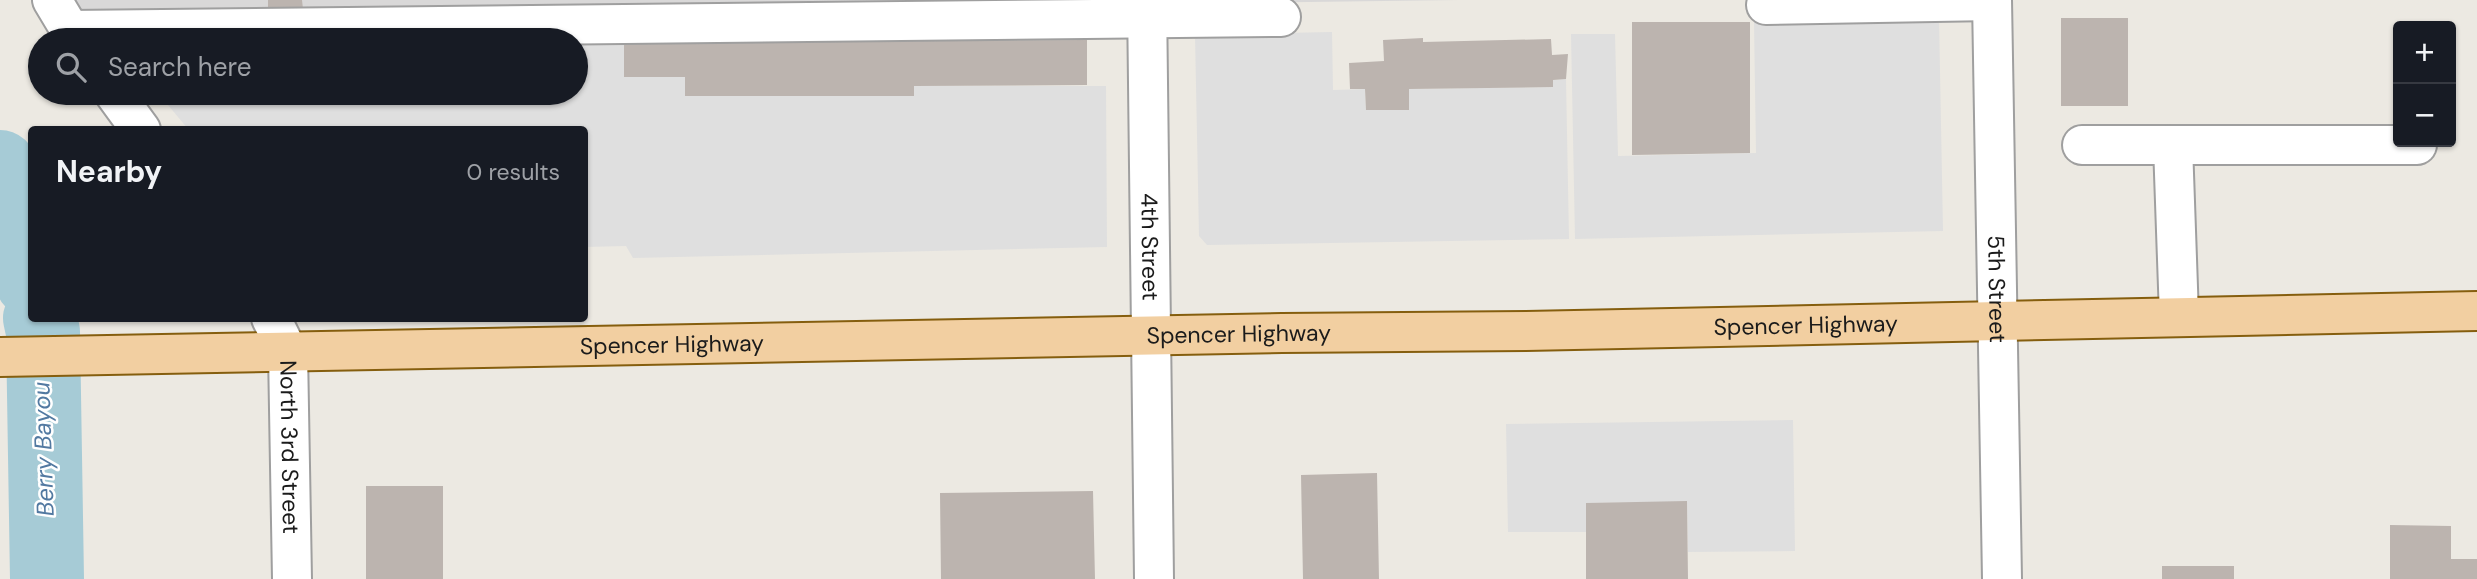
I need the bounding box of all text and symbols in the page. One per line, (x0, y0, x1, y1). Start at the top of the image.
map controls (2393, 21, 2456, 147)
button: + (2393, 21, 2456, 84)
search box (28, 28, 588, 105)
icon: search (52, 48, 90, 86)
text: Search here (108, 50, 251, 84)
button: − (2393, 84, 2456, 147)
text: Nearby (56, 152, 162, 191)
text: 0 results (467, 157, 560, 187)
street label: 4th Street (1134, 193, 1166, 301)
street label: 5th Street (1981, 235, 2013, 343)
street label: Spencer Highway (1713, 308, 1898, 342)
street label: Spencer Highway (1146, 318, 1331, 351)
street label: Spencer Highway (579, 328, 764, 361)
street label: North 3rd Street (273, 360, 306, 534)
water label: Berry Bayou (25, 381, 61, 517)

